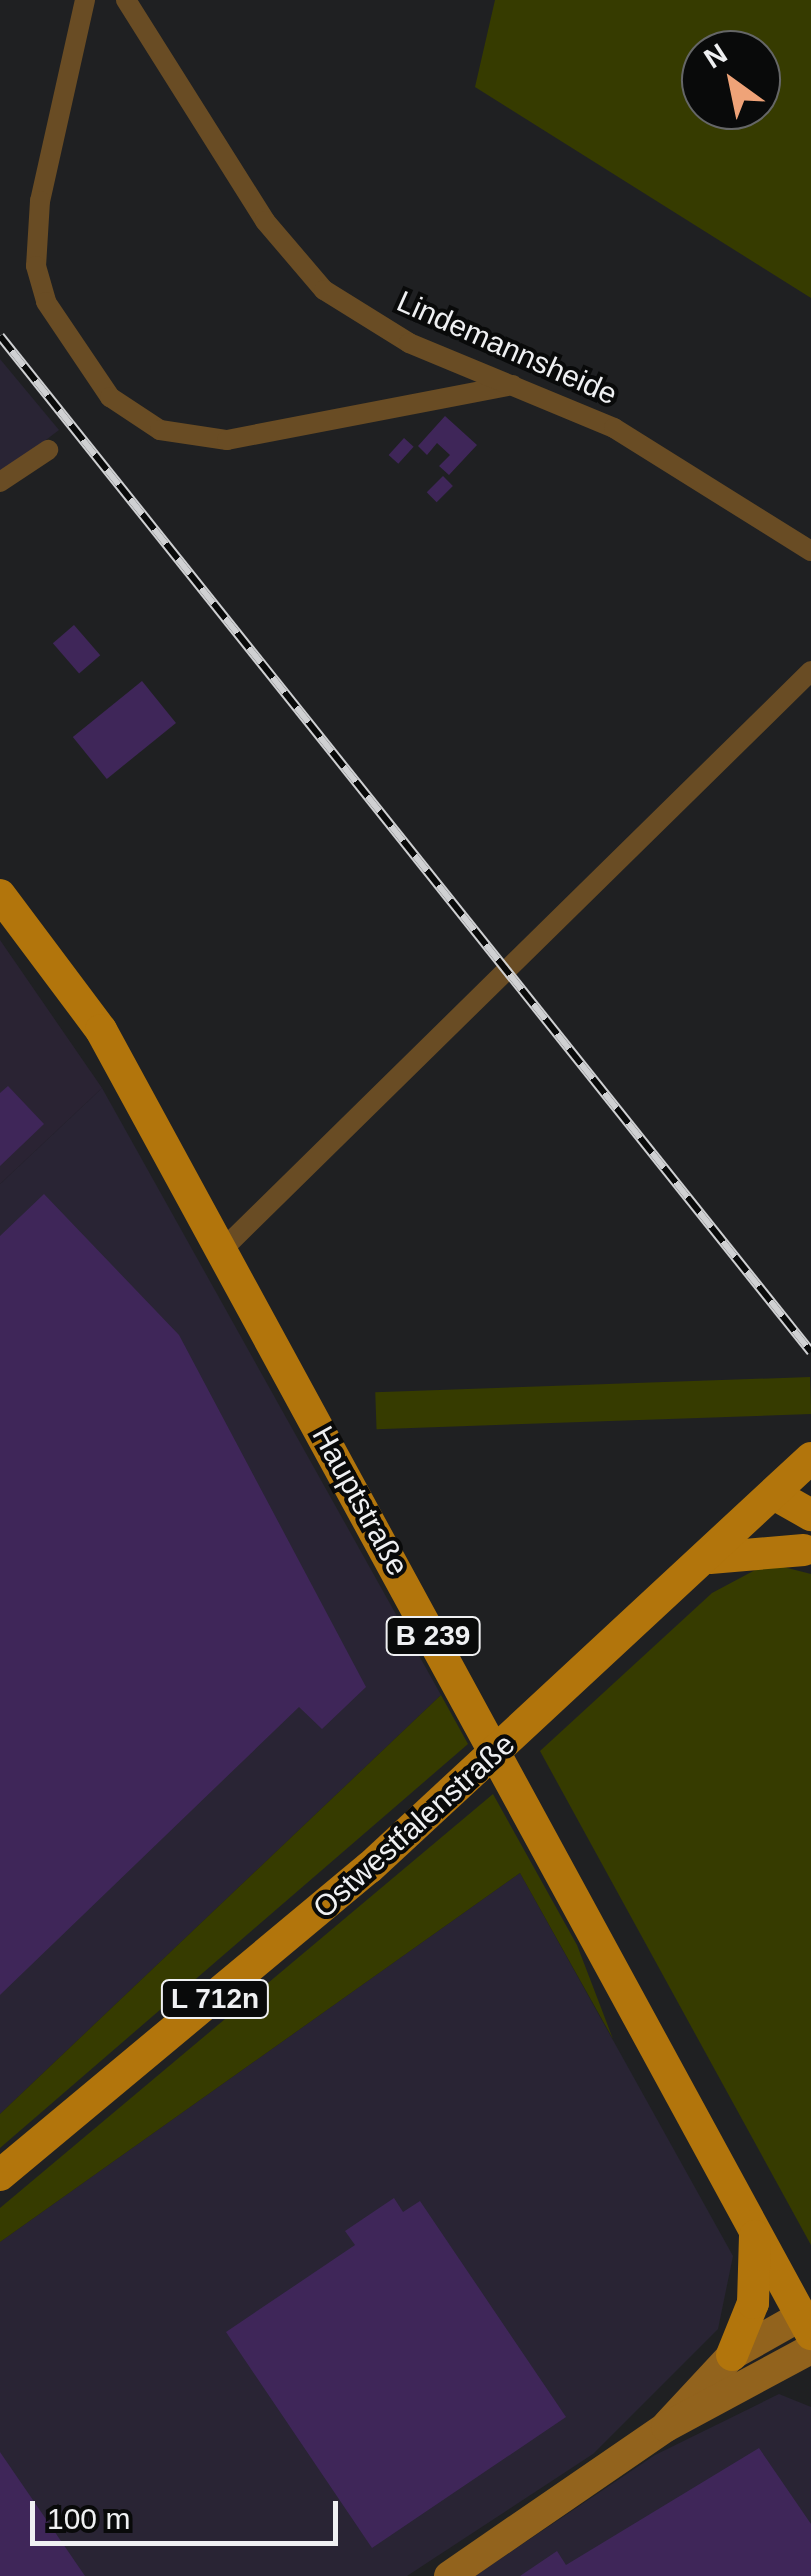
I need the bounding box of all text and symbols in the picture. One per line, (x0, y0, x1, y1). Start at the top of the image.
north arrow (681, 30, 781, 130)
text: N (699, 38, 732, 75)
street label: Lindemannsheide (391, 283, 623, 413)
street label: Hauptstraße (304, 1420, 416, 1582)
road number: B 239 (386, 1613, 480, 1659)
street label: Ostwestfalenstraße (306, 1726, 522, 1926)
road number: L 712n (160, 1976, 270, 2022)
scale bar (35, 2481, 342, 2543)
text: 100 m (47, 2502, 130, 2535)

